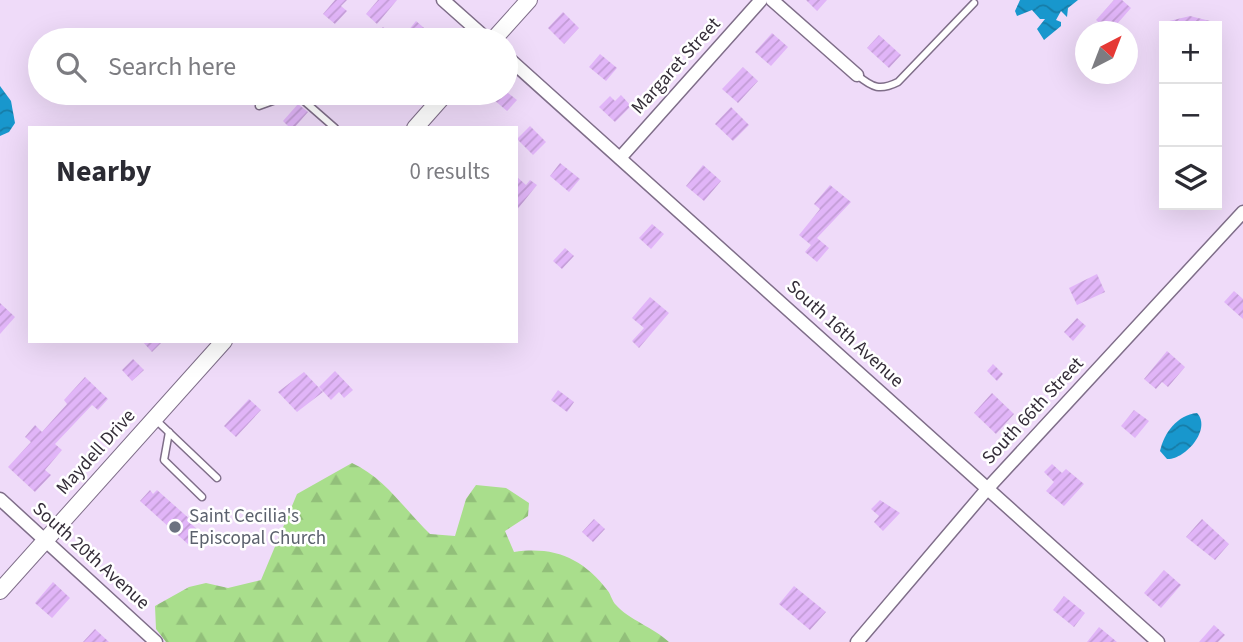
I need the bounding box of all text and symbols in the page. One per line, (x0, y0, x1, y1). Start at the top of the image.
street label: Margaret Street (625, 11, 727, 120)
north arrow (1075, 21, 1138, 84)
map controls (1159, 21, 1222, 210)
button: + (1159, 21, 1222, 84)
search box (28, 28, 518, 105)
icon: search (52, 48, 90, 86)
text: Search here (108, 48, 236, 85)
button: − (1159, 84, 1222, 147)
button: layers (1159, 147, 1222, 210)
text: Nearby (56, 150, 151, 193)
text: 0 results (410, 155, 490, 188)
street label: South 16th Avenue (780, 274, 910, 394)
street label: South 66th Street (976, 351, 1090, 471)
street label: Maydell Drive (50, 403, 142, 501)
street label: South 20th Avenue (26, 496, 156, 616)
place label: Saint Cecilia's Episcopal Church (189, 503, 326, 552)
marker: Saint Cecilia's Episcopal Church (167, 519, 183, 535)

